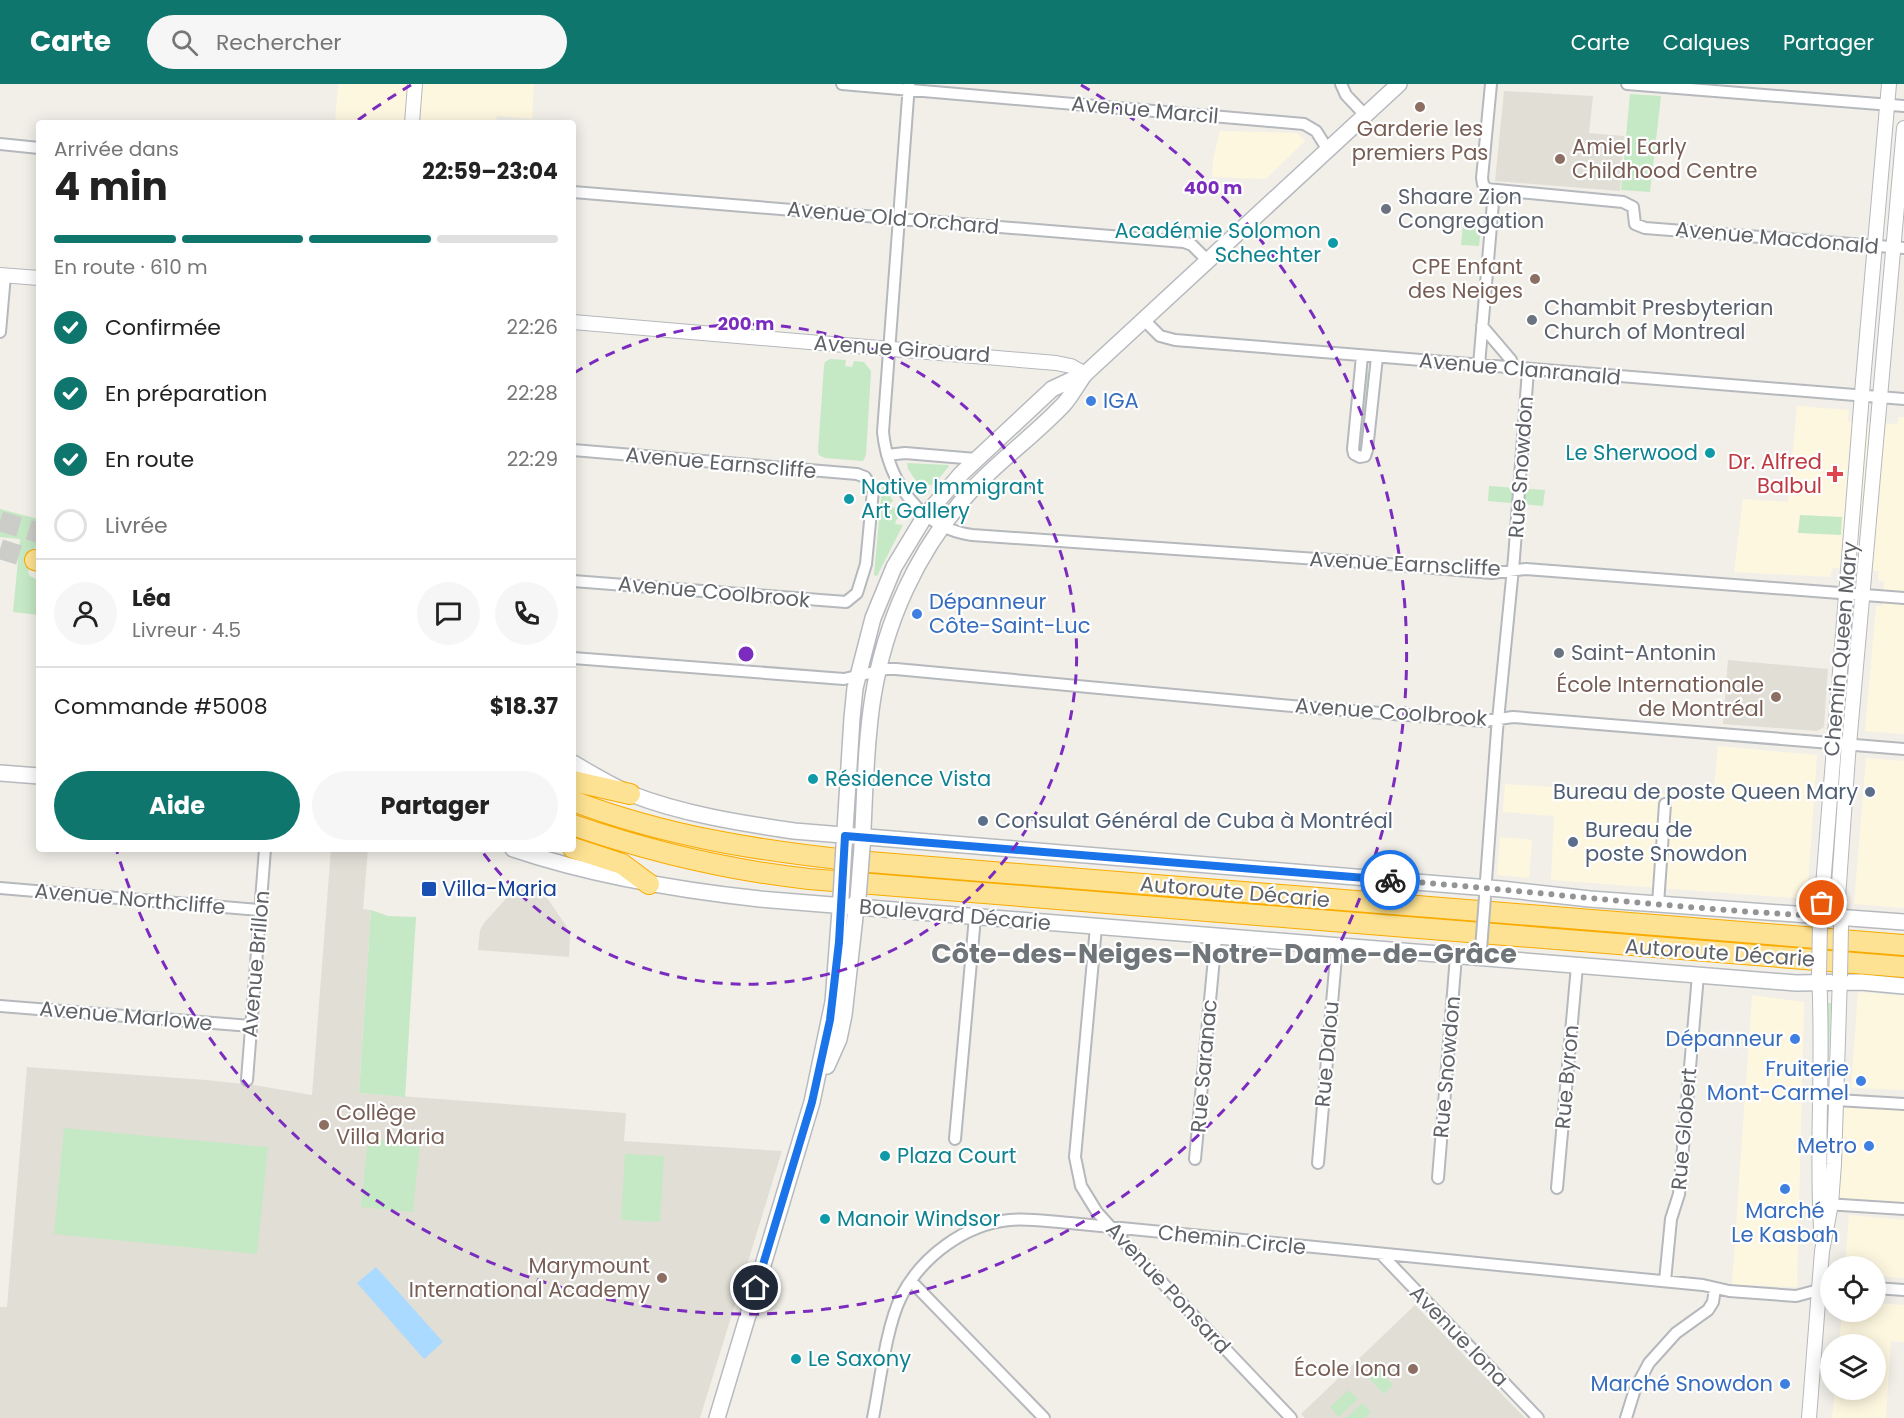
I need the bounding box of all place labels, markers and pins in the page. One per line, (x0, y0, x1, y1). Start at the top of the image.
marker: Garderie les premiers Pas (1413, 100, 1427, 114)
place label: Garderie les premiers Pas (1352, 114, 1488, 167)
place label: Amiel Early Childhood Centre (1572, 132, 1757, 185)
marker: Amiel Early Childhood Centre (1553, 152, 1567, 166)
place label: Shaare Zion Congregation (1398, 182, 1544, 235)
marker: Shaare Zion Congregation (1379, 202, 1393, 216)
place label: Académie Solomon Schechter (1114, 216, 1321, 269)
marker: Académie Solomon Schechter (1326, 236, 1340, 250)
place label: CPE Enfant des Neiges (1408, 252, 1523, 305)
marker: CPE Enfant des Neiges (1528, 272, 1542, 286)
place label: Chambit Presbyterian Church of Montreal (1544, 293, 1773, 346)
marker: Chambit Presbyterian Church of Montreal (1525, 313, 1539, 327)
place label: IGA (1103, 386, 1139, 415)
marker: IGA (1084, 394, 1098, 408)
place label: Le Sherwood (1565, 438, 1698, 467)
marker: Le Sherwood (1703, 446, 1717, 460)
place label: Dr. Alfred Balbul (1728, 447, 1822, 500)
marker: Dr. Alfred Balbul (1826, 465, 1844, 483)
place label: Native Immigrant Art Gallery (861, 472, 1044, 525)
marker: Native Immigrant Art Gallery (842, 492, 856, 506)
place label: Dépanneur Côte-Saint-Luc (929, 587, 1091, 640)
marker: Dépanneur Côte-Saint-Luc (910, 607, 924, 621)
place label: Saint-Antonin (1571, 638, 1716, 667)
centre of rings (736, 644, 756, 664)
marker: Saint-Antonin (1552, 646, 1566, 660)
place label: École Internationale de Montréal (1556, 670, 1764, 723)
marker: École Internationale de Montréal (1769, 690, 1783, 704)
place label: Résidence Vista (825, 764, 991, 793)
marker: Résidence Vista (806, 772, 820, 786)
place label: Bureau de poste Queen Mary (1553, 777, 1858, 806)
marker: Bureau de poste Queen Mary (1863, 785, 1877, 799)
place label: Consulat Général de Cuba à Montréal (995, 806, 1393, 835)
marker: Consulat Général de Cuba à Montréal (976, 814, 990, 828)
place label: Bureau de poste Snowdon (1585, 815, 1747, 868)
marker: Bureau de poste Snowdon (1566, 835, 1580, 849)
place label: Villa-Maria (442, 874, 557, 903)
pin (1796, 877, 1847, 928)
marker: Villa-Maria (420, 880, 438, 898)
place label: Dépanneur (1666, 1024, 1783, 1053)
marker: Dépanneur (1788, 1032, 1802, 1046)
place label: Fruiterie Mont-Carmel (1707, 1054, 1849, 1107)
marker: Fruiterie Mont-Carmel (1854, 1074, 1868, 1088)
place label: Collège Villa Maria (336, 1098, 445, 1151)
marker: Collège Villa Maria (317, 1118, 331, 1132)
place label: Metro (1797, 1131, 1857, 1160)
marker: Metro (1862, 1139, 1876, 1153)
place label: Plaza Court (897, 1141, 1016, 1170)
marker: Plaza Court (878, 1149, 892, 1163)
marker: Marché Le Kasbah (1778, 1182, 1792, 1196)
place label: Marché Le Kasbah (1731, 1196, 1839, 1249)
place label: Manoir Windsor (837, 1204, 1000, 1233)
marker: Manoir Windsor (818, 1212, 832, 1226)
place label: Marymount International Academy (409, 1251, 650, 1304)
pin (730, 1262, 781, 1313)
marker: Marymount International Academy (655, 1271, 669, 1285)
place label: Le Saxony (808, 1344, 911, 1373)
marker: Le Saxony (789, 1352, 803, 1366)
place label: École Iona (1294, 1354, 1401, 1383)
marker: École Iona (1406, 1362, 1420, 1376)
place label: Marché Snowdon (1591, 1369, 1773, 1398)
marker: Marché Snowdon (1778, 1377, 1792, 1391)

